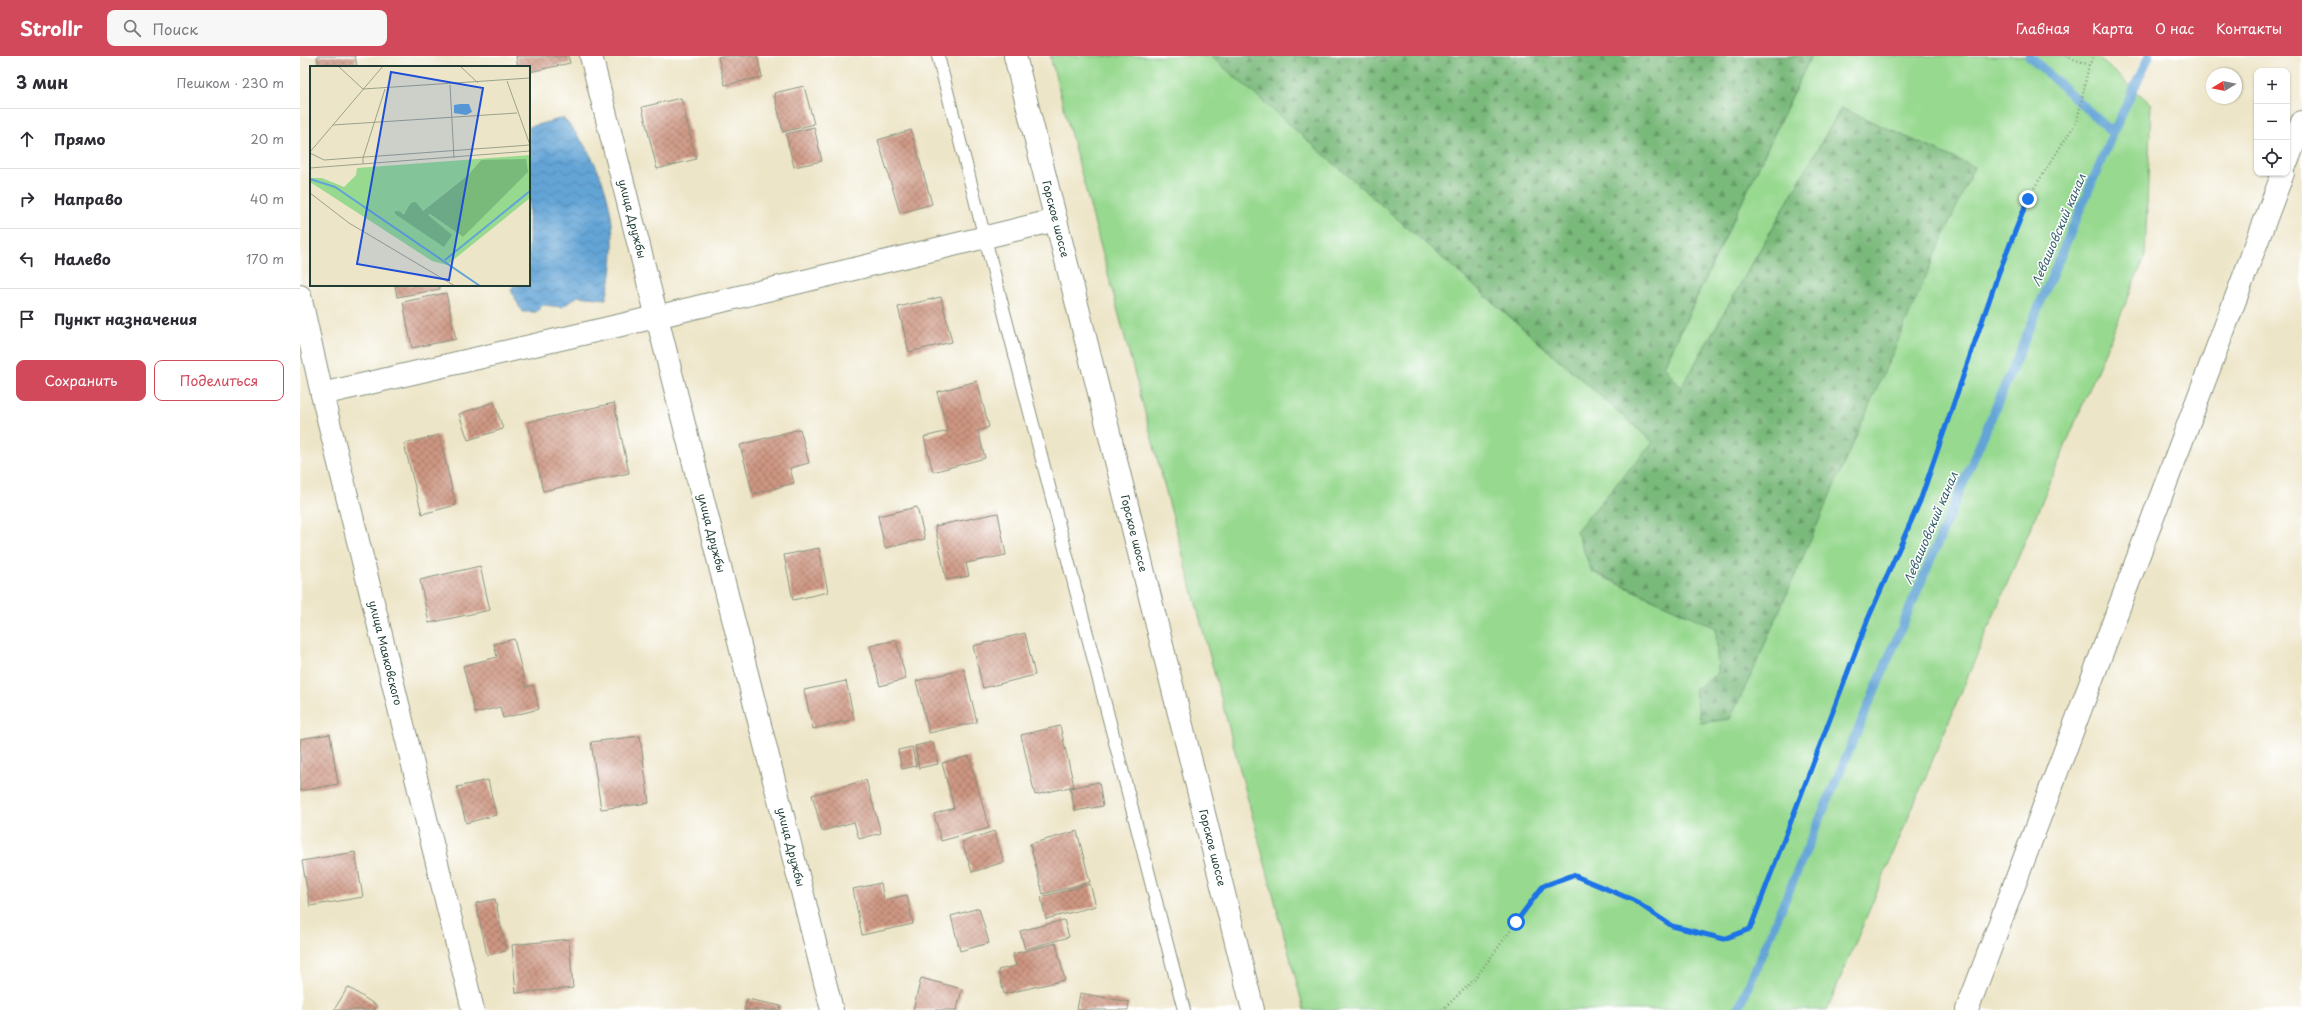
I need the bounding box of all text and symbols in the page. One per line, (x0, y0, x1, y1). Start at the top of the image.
search box (107, 10, 387, 46)
text: Strollr (20, 14, 83, 42)
icon: search (121, 17, 143, 39)
text: Поиск (153, 17, 198, 40)
text: Главная (2016, 18, 2070, 39)
text: Карта (2092, 18, 2133, 39)
text: О нас (2155, 18, 2194, 39)
text: Контакты (2216, 18, 2282, 39)
inset map (310, 66, 530, 286)
north arrow (2206, 68, 2242, 104)
map controls (2254, 68, 2290, 176)
button: + (2254, 68, 2290, 104)
text: 3 мин (16, 69, 68, 95)
text: Пешком · 230 m (176, 73, 284, 92)
button: − (2254, 104, 2290, 140)
text: Прямо (54, 127, 105, 150)
icon: ahead (16, 128, 38, 150)
text: 20 m (250, 129, 284, 148)
button: locate (2254, 140, 2290, 176)
water label: Левашовский канал (2026, 170, 2090, 288)
street label: улица Дружбы (614, 177, 651, 260)
street label: Горское шоссе (1038, 179, 1074, 259)
text: Направо (54, 187, 123, 210)
icon: right (16, 188, 38, 210)
text: 40 m (250, 189, 284, 208)
route end (2019, 190, 2037, 208)
text: Налево (54, 247, 111, 270)
icon: left (16, 248, 38, 270)
text: 170 m (246, 249, 284, 268)
text: Пункт назначения (54, 307, 197, 330)
icon: arrive (16, 308, 38, 330)
button: Сохранить (16, 360, 146, 401)
button: Поделиться (154, 360, 284, 401)
water label: Левашовский канал (1898, 468, 1962, 586)
street label: улица Дружбы (694, 492, 730, 574)
street label: Горское шоссе (1117, 493, 1152, 574)
street label: улица Маяковского (365, 599, 407, 707)
street label: улица Дружбы (773, 806, 810, 888)
street label: Горское шоссе (1195, 807, 1231, 888)
route start (1507, 913, 1525, 931)

